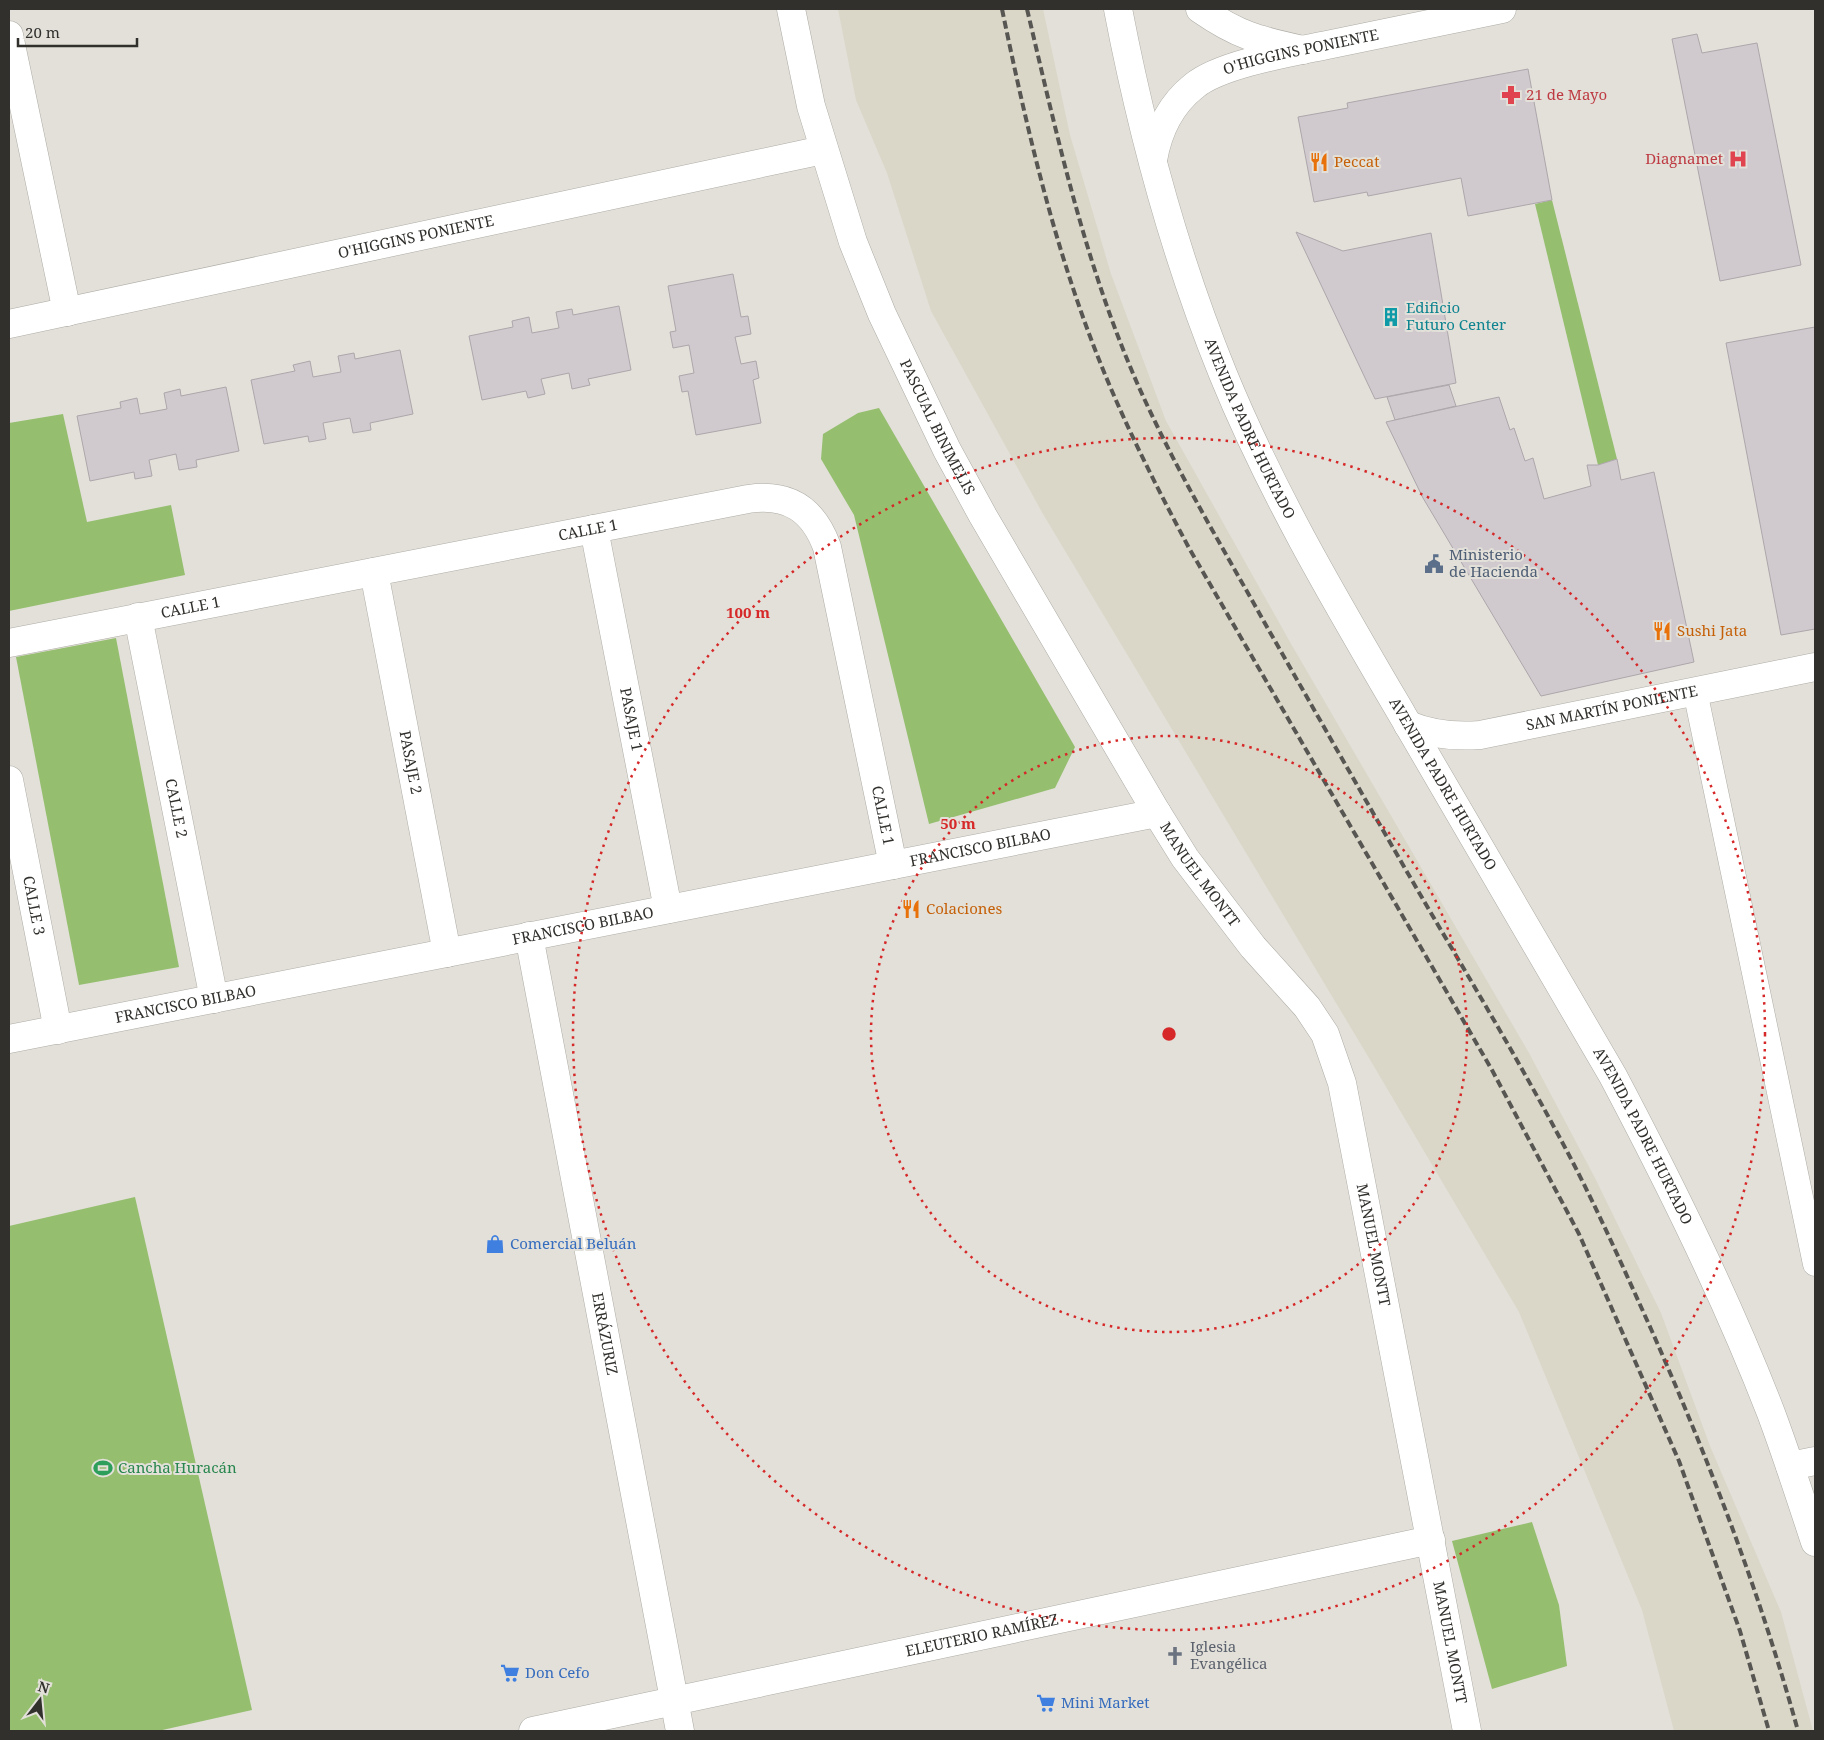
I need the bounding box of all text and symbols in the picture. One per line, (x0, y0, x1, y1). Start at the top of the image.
scale bar (18, 15, 136, 47)
text: 20 m (25, 22, 60, 42)
street label: O'HIGGINS PONIENTE (1220, 24, 1380, 79)
pharmacy icon: 21 de Mayo (1500, 84, 1522, 106)
place label: 21 de Mayo (1526, 84, 1607, 104)
place label: Diagnamet (1645, 148, 1723, 168)
hospital icon: Diagnamet (1727, 148, 1749, 170)
restaurant icon: Peccat (1308, 151, 1330, 173)
place label: Peccat (1334, 151, 1380, 171)
street label: O'HIGGINS PONIENTE (336, 210, 495, 262)
place label: Edificio Futuro Center (1406, 297, 1506, 334)
building icon: Edificio Futuro Center (1380, 306, 1402, 328)
street label: AVENIDA PADRE HURTADO (1201, 335, 1300, 522)
street label: PASCUAL BINIMELIS (896, 356, 981, 498)
street label: CALLE 1 (556, 514, 619, 545)
place label: Ministerio de Hacienda (1449, 544, 1538, 581)
public building icon: Ministerio de Hacienda (1423, 553, 1445, 575)
street label: CALLE 1 (159, 591, 222, 622)
text: 100 m (726, 602, 770, 622)
restaurant icon: Sushi Jata (1651, 620, 1673, 642)
place label: Sushi Jata (1677, 620, 1747, 640)
street label: SAN MARTÍN PONIENTE (1524, 680, 1699, 734)
street label: PASAJE 1 (616, 686, 648, 753)
street label: AVENIDA PADRE HURTADO (1385, 693, 1502, 874)
street label: PASAJE 2 (396, 729, 427, 796)
street label: CALLE 2 (161, 777, 193, 840)
street label: CALLE 1 (868, 784, 900, 847)
text: 50 m (940, 813, 976, 833)
street label: MANUEL MONTT (1156, 818, 1245, 930)
street label: FRANCISCO BILBAO (908, 823, 1053, 870)
street label: CALLE 3 (19, 874, 50, 937)
restaurant icon: Colaciones (900, 898, 922, 920)
place label: Colaciones (926, 898, 1002, 918)
street label: FRANCISCO BILBAO (510, 901, 655, 949)
street label: FRANCISCO BILBAO (113, 980, 258, 1027)
centre of rings (1160, 1025, 1178, 1043)
street label: AVENIDA PADRE HURTADO (1589, 1043, 1698, 1227)
street label: MANUEL MONTT (1353, 1182, 1396, 1308)
shop icon: Comercial Beluán (484, 1233, 506, 1255)
place label: Comercial Beluán (510, 1233, 637, 1253)
street label: ERRÁZURIZ (588, 1291, 623, 1377)
sports icon: Cancha Huracán (92, 1457, 114, 1479)
place label: Cancha Huracán (118, 1457, 237, 1477)
street label: MANUEL MONTT (1429, 1579, 1473, 1705)
street label: ELEUTERIO RAMÍREZ (903, 1609, 1060, 1661)
place label: Iglesia Evangélica (1190, 1636, 1268, 1673)
church icon: Iglesia Evangélica (1164, 1645, 1186, 1667)
supermarket icon: Don Cefo (499, 1662, 521, 1684)
place label: Don Cefo (525, 1662, 590, 1682)
north arrow (15, 1675, 65, 1725)
text: N (36, 1676, 52, 1698)
supermarket icon: Mini Market (1035, 1692, 1057, 1714)
place label: Mini Market (1061, 1692, 1150, 1712)

